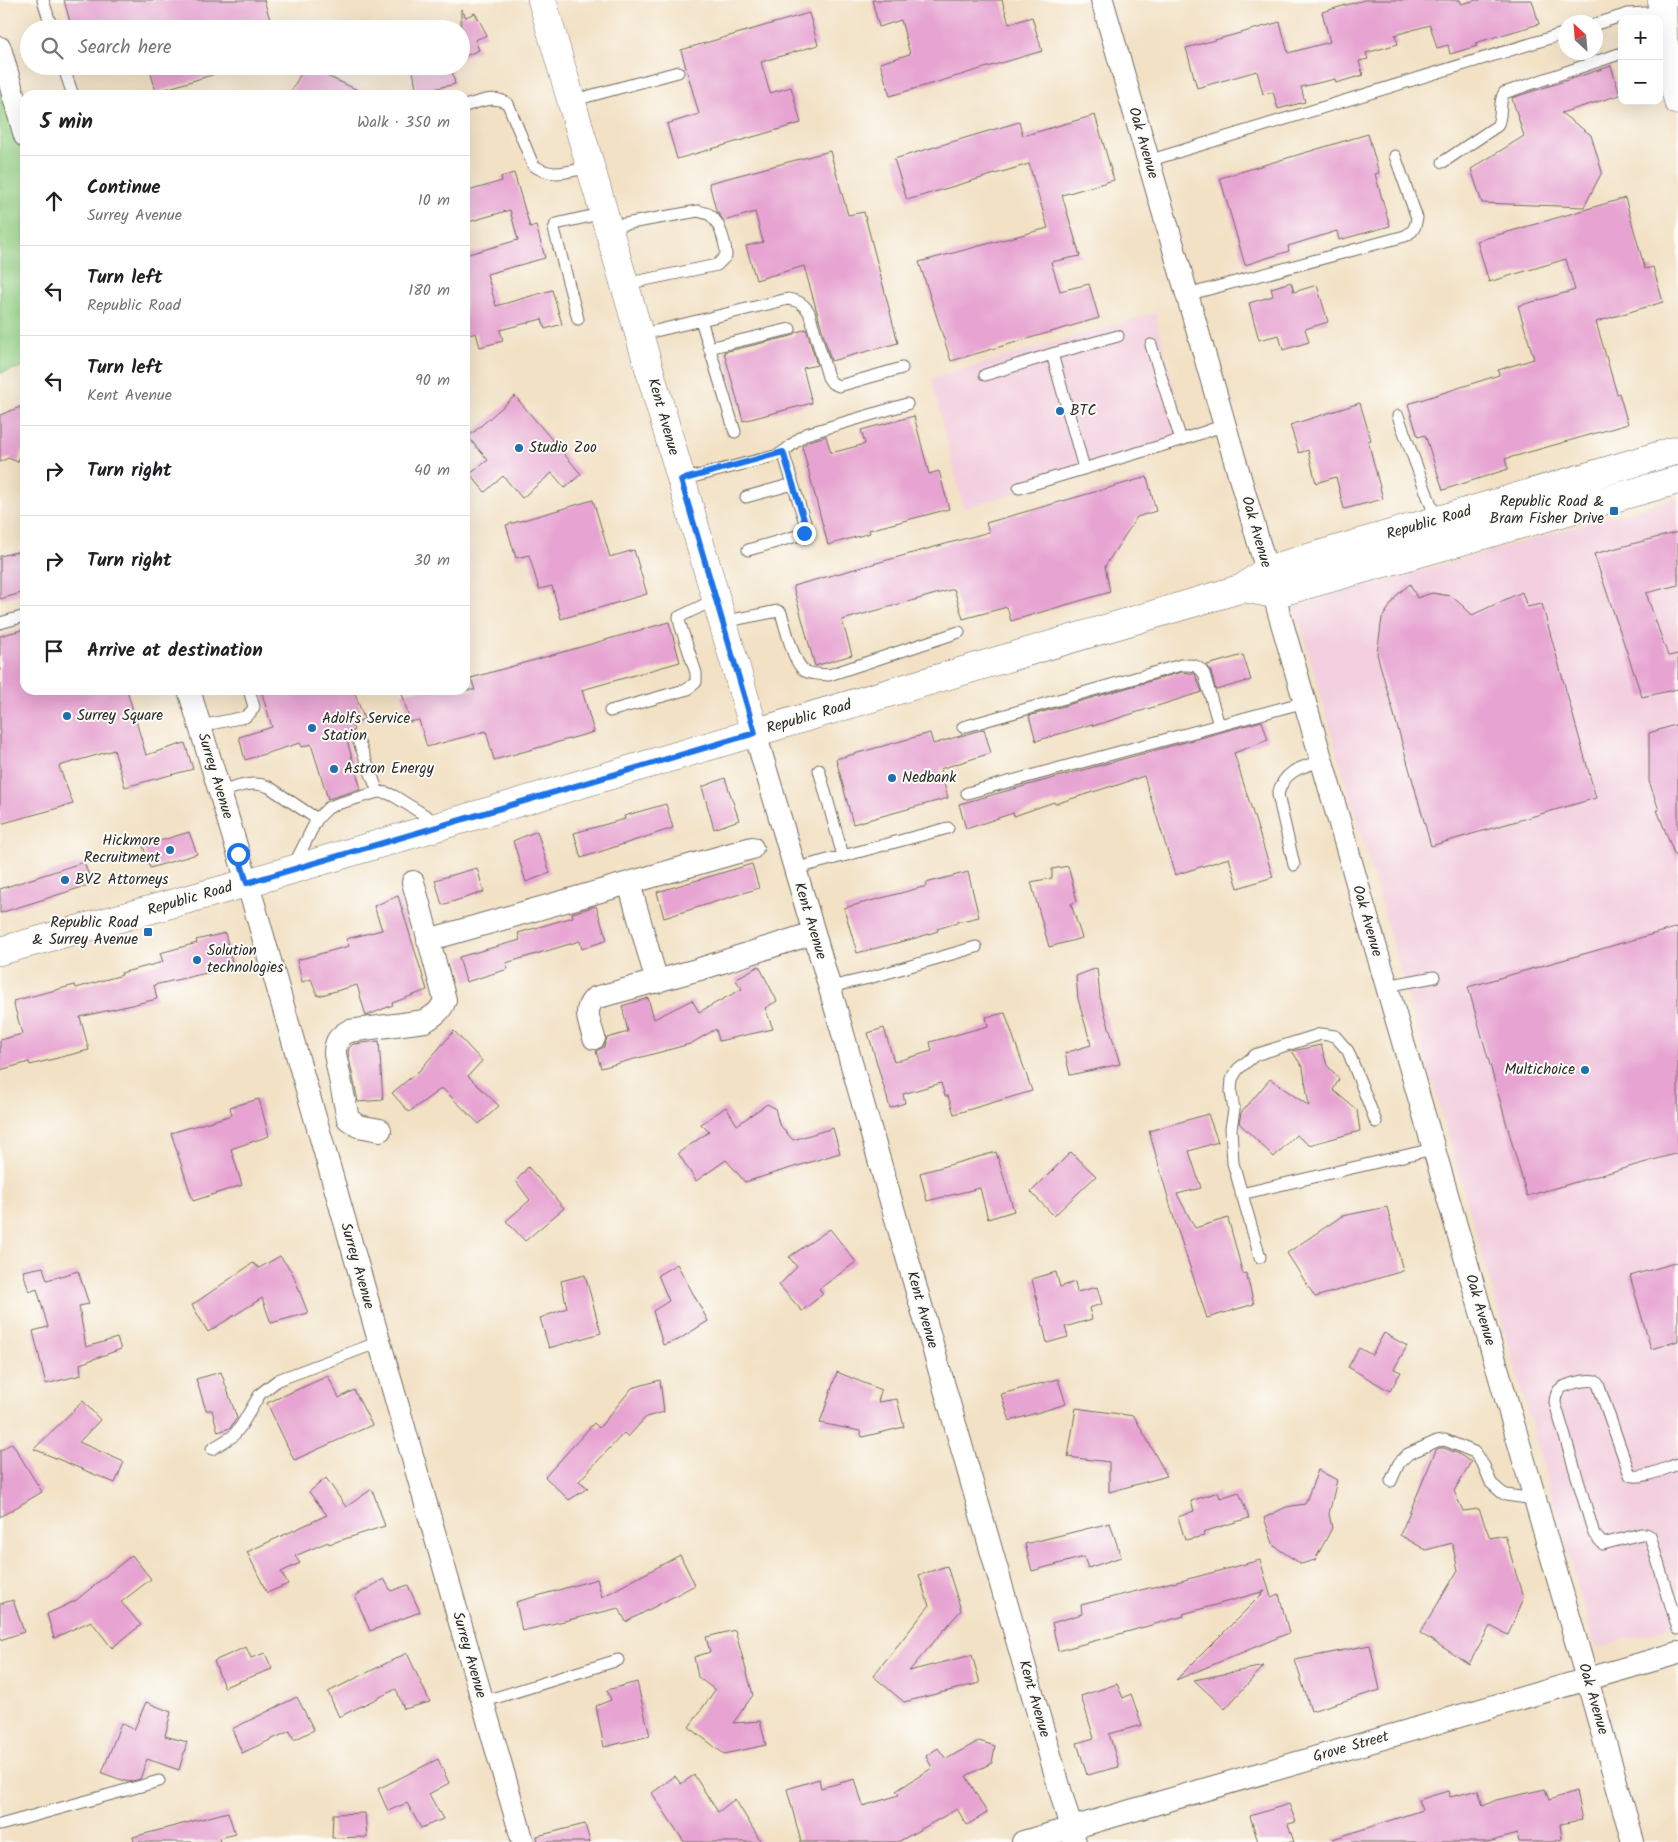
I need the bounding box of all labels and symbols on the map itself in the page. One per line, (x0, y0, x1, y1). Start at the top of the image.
north arrow (1558, 15, 1603, 60)
street label: Oak Avenue (1121, 104, 1165, 182)
street label: Kent Avenue (640, 375, 686, 459)
place label: BTC (1070, 399, 1097, 423)
marker: BTC (1054, 405, 1066, 417)
place label: Studio Zoo (529, 436, 597, 460)
marker: Studio Zoo (513, 442, 525, 454)
place label: Republic Road & Bram Fisher Drive (1490, 490, 1604, 531)
street label: Oak Avenue (1234, 493, 1278, 571)
street label: Republic Road (1384, 499, 1475, 547)
marker: Republic Road & Bram Fisher Drive (1608, 505, 1620, 517)
route end (793, 522, 816, 545)
street label: Republic Road (764, 693, 855, 741)
place label: Surrey Square (77, 704, 163, 728)
place label: Adolfs Service Station (322, 707, 410, 748)
marker: Surrey Square (61, 710, 73, 722)
marker: Adolfs Service Station (306, 722, 318, 734)
street label: Surrey Avenue (191, 730, 240, 822)
place label: Astron Energy (344, 757, 435, 781)
marker: Astron Energy (328, 763, 340, 775)
place label: Nedbank (902, 766, 957, 790)
marker: Nedbank (886, 772, 898, 784)
place label: Hickmore Recruitment (84, 829, 160, 870)
route start (227, 843, 250, 866)
marker: Hickmore Recruitment (164, 844, 176, 856)
place label: BVZ Attorneys (75, 868, 169, 892)
marker: BVZ Attorneys (59, 874, 71, 886)
street label: Republic Road (145, 875, 236, 923)
street label: Kent Avenue (787, 879, 833, 963)
street label: Oak Avenue (1345, 882, 1389, 960)
place label: Republic Road & Surrey Avenue (32, 911, 139, 952)
marker: Republic Road & Surrey Avenue (142, 926, 154, 938)
place label: Solution technologies (207, 939, 284, 980)
marker: Solution technologies (191, 954, 203, 966)
place label: Multichoice (1504, 1058, 1575, 1082)
marker: Multichoice (1579, 1064, 1591, 1076)
street label: Surrey Avenue (333, 1220, 381, 1312)
street label: Kent Avenue (899, 1268, 945, 1352)
street label: Oak Avenue (1458, 1271, 1502, 1349)
street label: Surrey Avenue (445, 1609, 493, 1701)
street label: Kent Avenue (1011, 1657, 1057, 1741)
street label: Oak Avenue (1571, 1660, 1615, 1738)
street label: Grove Street (1310, 1725, 1392, 1769)

